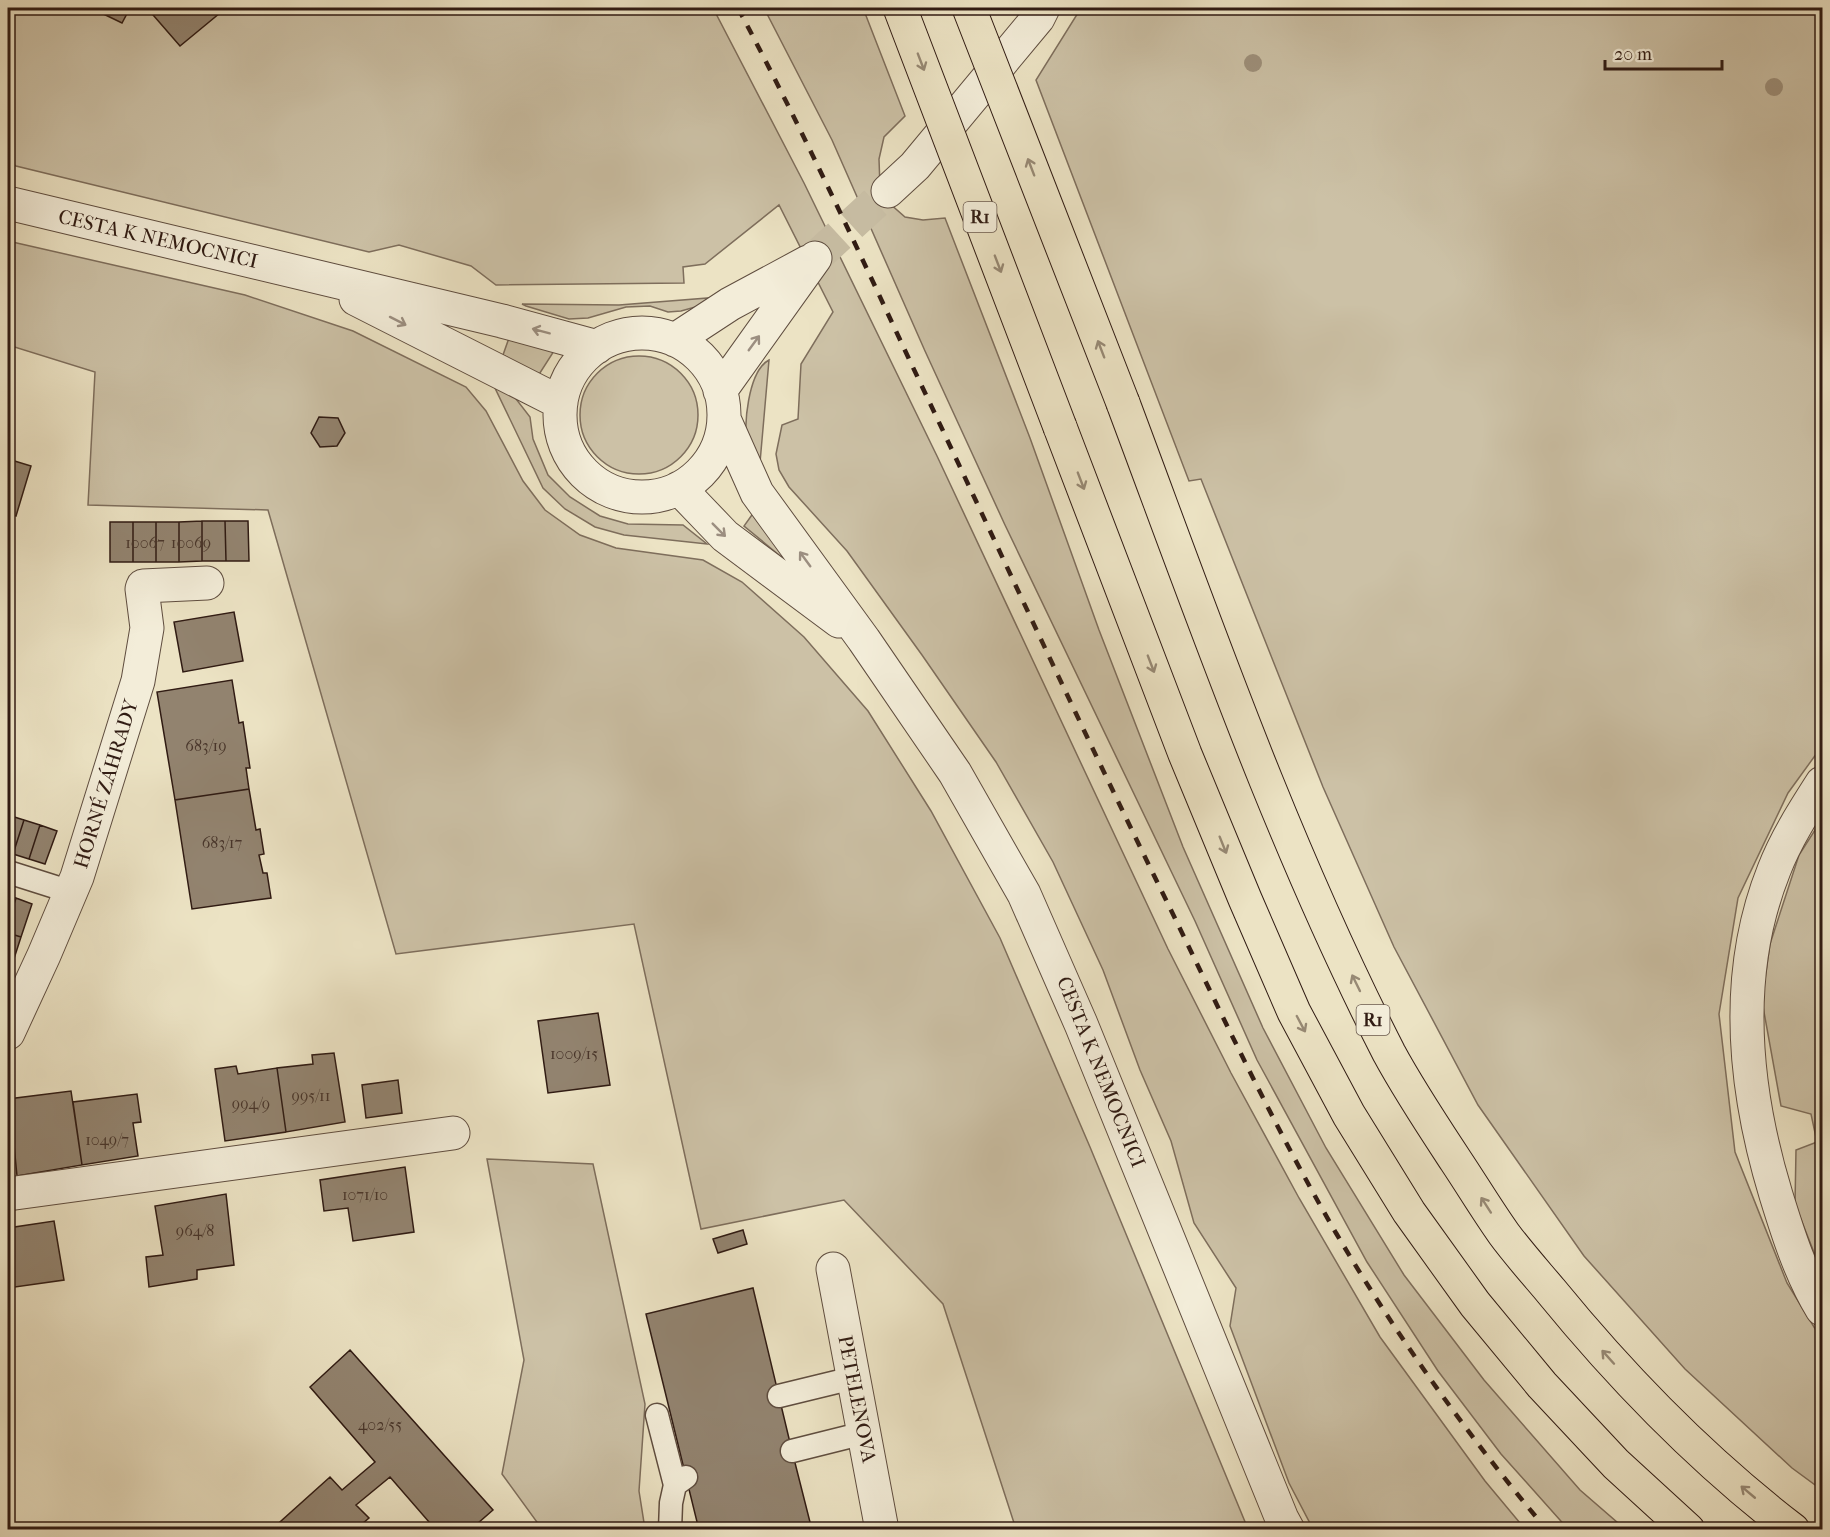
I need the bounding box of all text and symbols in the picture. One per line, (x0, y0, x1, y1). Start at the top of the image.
scale bar (1605, 33, 1722, 71)
text: 20 m (1614, 44, 1652, 65)
one-way arrow (916, 52, 927, 71)
one-way arrow (1025, 158, 1036, 177)
road number: R1 (964, 202, 996, 232)
street label: CESTA K NEMOCNICI (56, 205, 260, 273)
one-way arrow (993, 254, 1004, 273)
one-way arrow (389, 315, 407, 327)
one-way arrow (532, 325, 551, 337)
one-way arrow (748, 336, 761, 352)
one-way arrow (1095, 340, 1106, 358)
one-way arrow (1076, 472, 1087, 490)
one-way arrow (712, 523, 727, 538)
house number: 10067 (125, 533, 165, 552)
house number: 10069 (171, 533, 211, 552)
one-way arrow (799, 551, 811, 567)
one-way arrow (1146, 654, 1157, 672)
street label: HORNÉ ZÁHRADY (68, 695, 143, 871)
house number: 683/19 (185, 736, 227, 755)
house number: 683/17 (202, 833, 243, 852)
one-way arrow (1218, 835, 1229, 854)
street label: CESTA K NEMOCNICI (1052, 973, 1150, 1171)
one-way arrow (1349, 974, 1361, 992)
road number: R1 (1356, 1005, 1390, 1035)
one-way arrow (1295, 1014, 1307, 1032)
house number: 1009/15 (550, 1044, 598, 1063)
house number: 995/11 (291, 1086, 331, 1105)
house number: 994/9 (232, 1094, 270, 1113)
house number: 1049/7 (85, 1130, 129, 1149)
house number: 1071/10 (342, 1185, 388, 1204)
one-way arrow (1479, 1197, 1492, 1214)
house number: 964/8 (176, 1221, 214, 1240)
street label: PETELENOVA (833, 1333, 881, 1466)
one-way arrow (1601, 1350, 1615, 1365)
house number: 402/55 (358, 1415, 402, 1434)
one-way arrow (1741, 1485, 1756, 1499)

